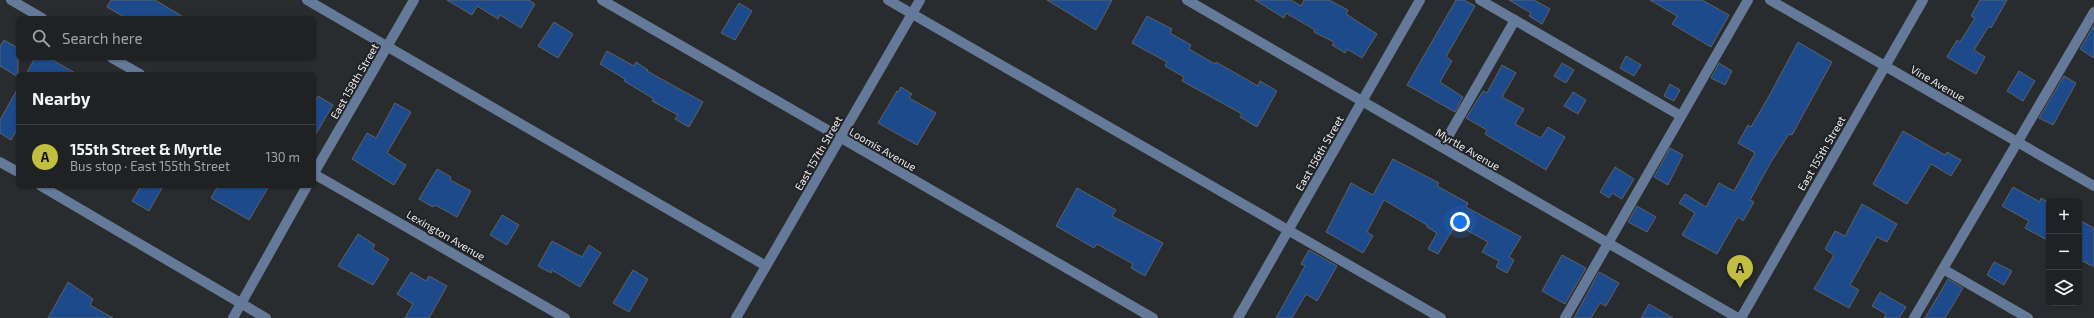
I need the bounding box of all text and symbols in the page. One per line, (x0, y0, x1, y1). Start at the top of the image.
search box (16, 16, 316, 60)
icon: search (30, 27, 52, 49)
text: Search here (62, 29, 143, 47)
street label: East 158th Street (327, 41, 381, 121)
street label: Vine Avenue (1908, 62, 1968, 104)
text: Nearby (32, 88, 90, 108)
street label: East 157th Street (791, 113, 845, 193)
street label: East 156th Street (1292, 113, 1346, 193)
street label: East 155th Street (1794, 113, 1848, 193)
street label: Loomis Avenue (847, 125, 919, 173)
street label: Myrtle Avenue (1433, 125, 1503, 173)
text: 155th Street & Myrtle (70, 140, 222, 158)
text: A (41, 149, 49, 165)
text: 130 m (265, 149, 300, 165)
text: Bus stop · East 155th Street (70, 158, 230, 174)
map controls (2046, 198, 2082, 306)
button: + (2046, 198, 2082, 234)
street label: Lexington Avenue (404, 207, 488, 263)
your location (1450, 212, 1470, 232)
button: − (2046, 234, 2082, 270)
pin: A (1727, 255, 1753, 288)
button: layers (2046, 270, 2082, 306)

